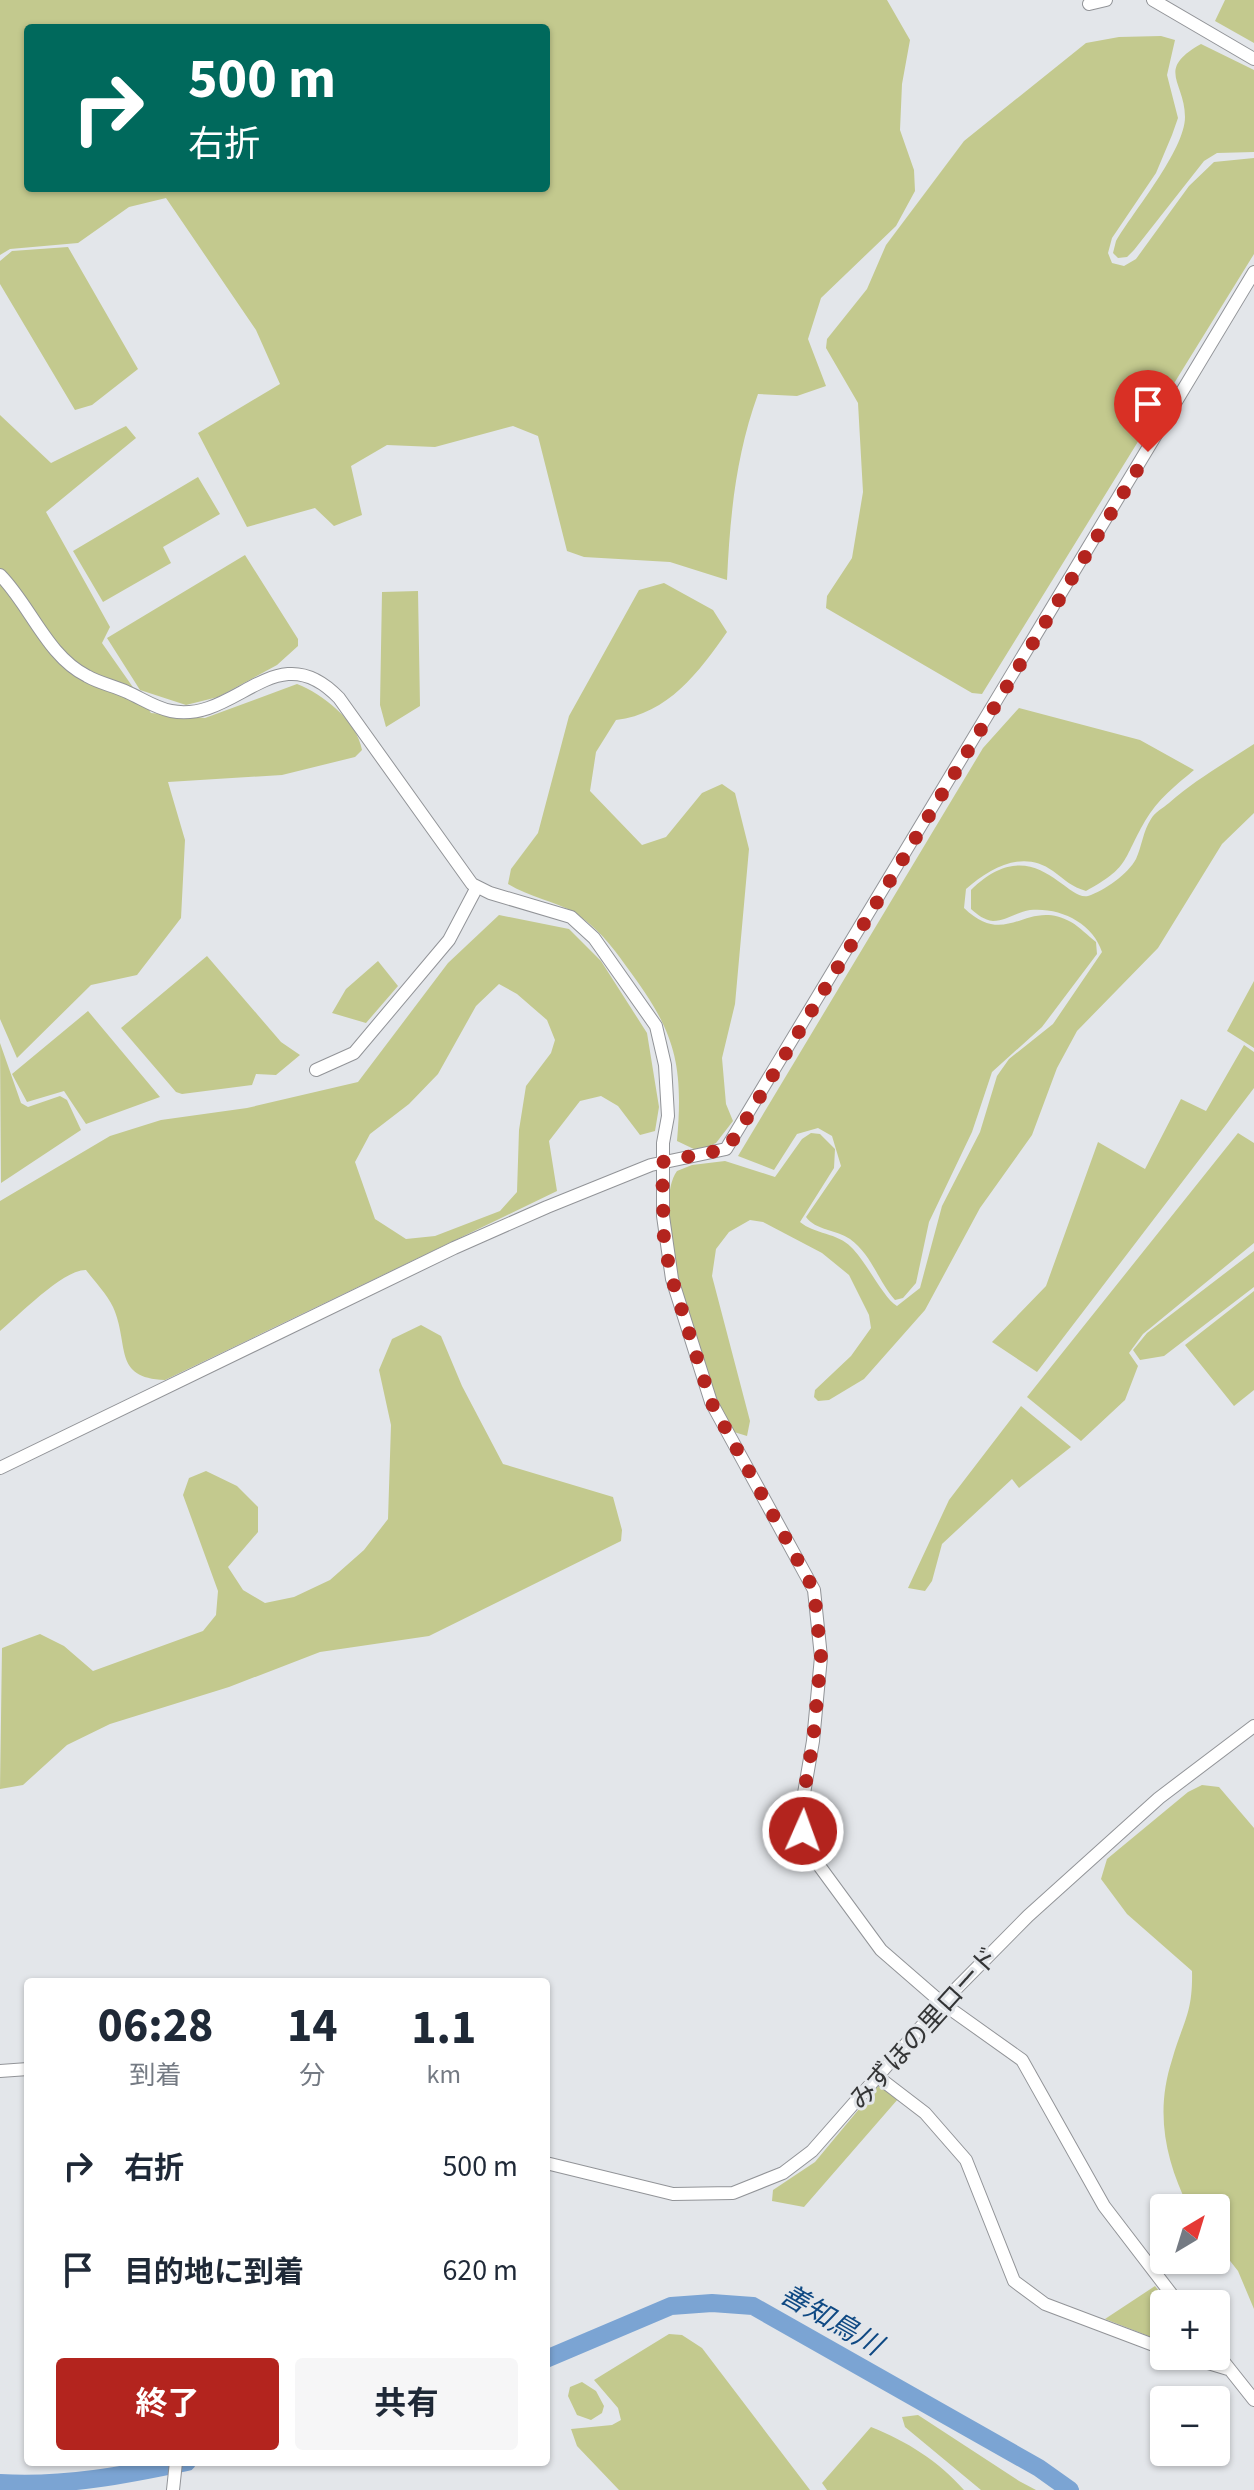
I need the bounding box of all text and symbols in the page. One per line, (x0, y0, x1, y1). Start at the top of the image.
text: 500 m (188, 40, 336, 119)
icon: right (56, 56, 160, 160)
text: 右折 (188, 119, 260, 170)
pin (1114, 370, 1182, 452)
icon: arrive (1126, 382, 1170, 426)
position arrow (761, 1789, 845, 1873)
street label: みずほの里ロード (841, 1938, 1007, 2118)
text: 06:28 (98, 1992, 213, 2060)
text: 14 (287, 1992, 338, 2060)
text: 1.1 (411, 1994, 476, 2062)
text: km (427, 2056, 461, 2093)
text: 到着 (129, 2057, 181, 2094)
text: 分 (299, 2057, 325, 2094)
icon: right (56, 2144, 100, 2188)
text: 500 m (442, 2145, 518, 2188)
text: 右折 (124, 2147, 184, 2190)
north arrow (1150, 2194, 1230, 2274)
map controls (1150, 2194, 1230, 2466)
icon: arrive (56, 2248, 100, 2292)
text: 620 m (442, 2249, 518, 2292)
text: 目的地に到着 (124, 2251, 304, 2294)
water label: 善知鳥川 (772, 2275, 892, 2367)
button: + (1150, 2290, 1230, 2370)
button: 終了 (56, 2358, 279, 2450)
button: 共有 (295, 2358, 518, 2450)
button: − (1150, 2386, 1230, 2466)

